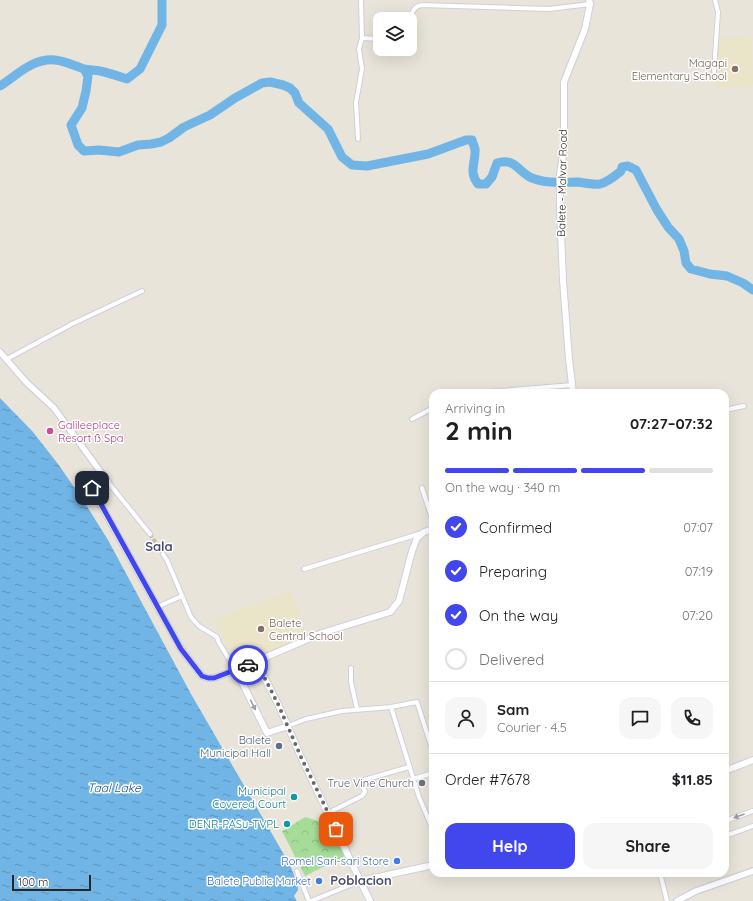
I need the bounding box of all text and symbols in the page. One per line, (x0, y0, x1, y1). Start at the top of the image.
map controls (373, 12, 417, 56)
button: layers (373, 12, 417, 56)
place label: Magapi Elementary School (632, 56, 727, 83)
marker: Magapi Elementary School (730, 64, 740, 74)
street label: Balete - Malvar Road (554, 129, 570, 237)
text: Arriving in (445, 400, 505, 416)
text: 2 min (445, 414, 513, 447)
text: 07:27–07:32 (630, 414, 713, 433)
place label: Galileeplace Resort ß Spa (58, 418, 123, 445)
marker: Galileeplace Resort ß Spa (45, 426, 55, 436)
pin (75, 471, 109, 505)
icon: home (81, 477, 103, 499)
text: On the way · 340 m (445, 479, 560, 495)
icon: check (445, 516, 467, 538)
text: Confirmed (479, 518, 552, 537)
text: 07:07 (683, 519, 713, 535)
district label: Sala (145, 538, 173, 554)
icon: check (445, 560, 467, 582)
text: Preparing (479, 562, 547, 581)
text: 07:19 (685, 563, 713, 579)
icon: check (445, 604, 467, 626)
text: On the way (479, 606, 558, 625)
text: 07:20 (682, 607, 713, 623)
place label: Balete Central School (269, 616, 343, 643)
marker: Balete Central School (256, 624, 266, 634)
courier (228, 645, 268, 685)
text: Delivered (479, 650, 544, 669)
icon: car (237, 654, 259, 676)
button: person (445, 697, 487, 739)
button: chat (619, 697, 661, 739)
button: phone (671, 697, 713, 739)
one-way arrow (250, 699, 256, 711)
text: Sam (497, 700, 529, 719)
text: Courier · 4.5 (497, 719, 567, 735)
place label: Balete Municipal Hall (200, 733, 271, 760)
marker: Balete Municipal Hall (274, 741, 284, 751)
text: Order #7678 (445, 770, 530, 789)
text: $11.85 (672, 770, 713, 789)
place label: True Vine Church (327, 776, 414, 790)
marker: True Vine Church (417, 778, 427, 788)
water label: Taal Lake (87, 780, 142, 795)
place label: Municipal Covered Court (212, 784, 286, 811)
marker: Municipal Covered Court (289, 792, 299, 802)
pin (319, 812, 353, 846)
one-way arrow (733, 813, 745, 819)
place label: DENR-PASu-TVPL (189, 817, 279, 831)
icon: bag (325, 818, 347, 840)
marker: DENR-PASu-TVPL (282, 819, 292, 829)
button: Help (445, 823, 575, 869)
button: Share (583, 823, 713, 869)
place label: Romel Sari-sari Store (281, 854, 389, 868)
marker: Romel Sari-sari Store (392, 856, 402, 866)
district label: Poblacion (330, 872, 392, 888)
scale bar (12, 873, 91, 892)
place label: Balete Public Market (207, 874, 311, 888)
text: 100 m (18, 875, 48, 889)
marker: Balete Public Market (314, 876, 324, 886)

